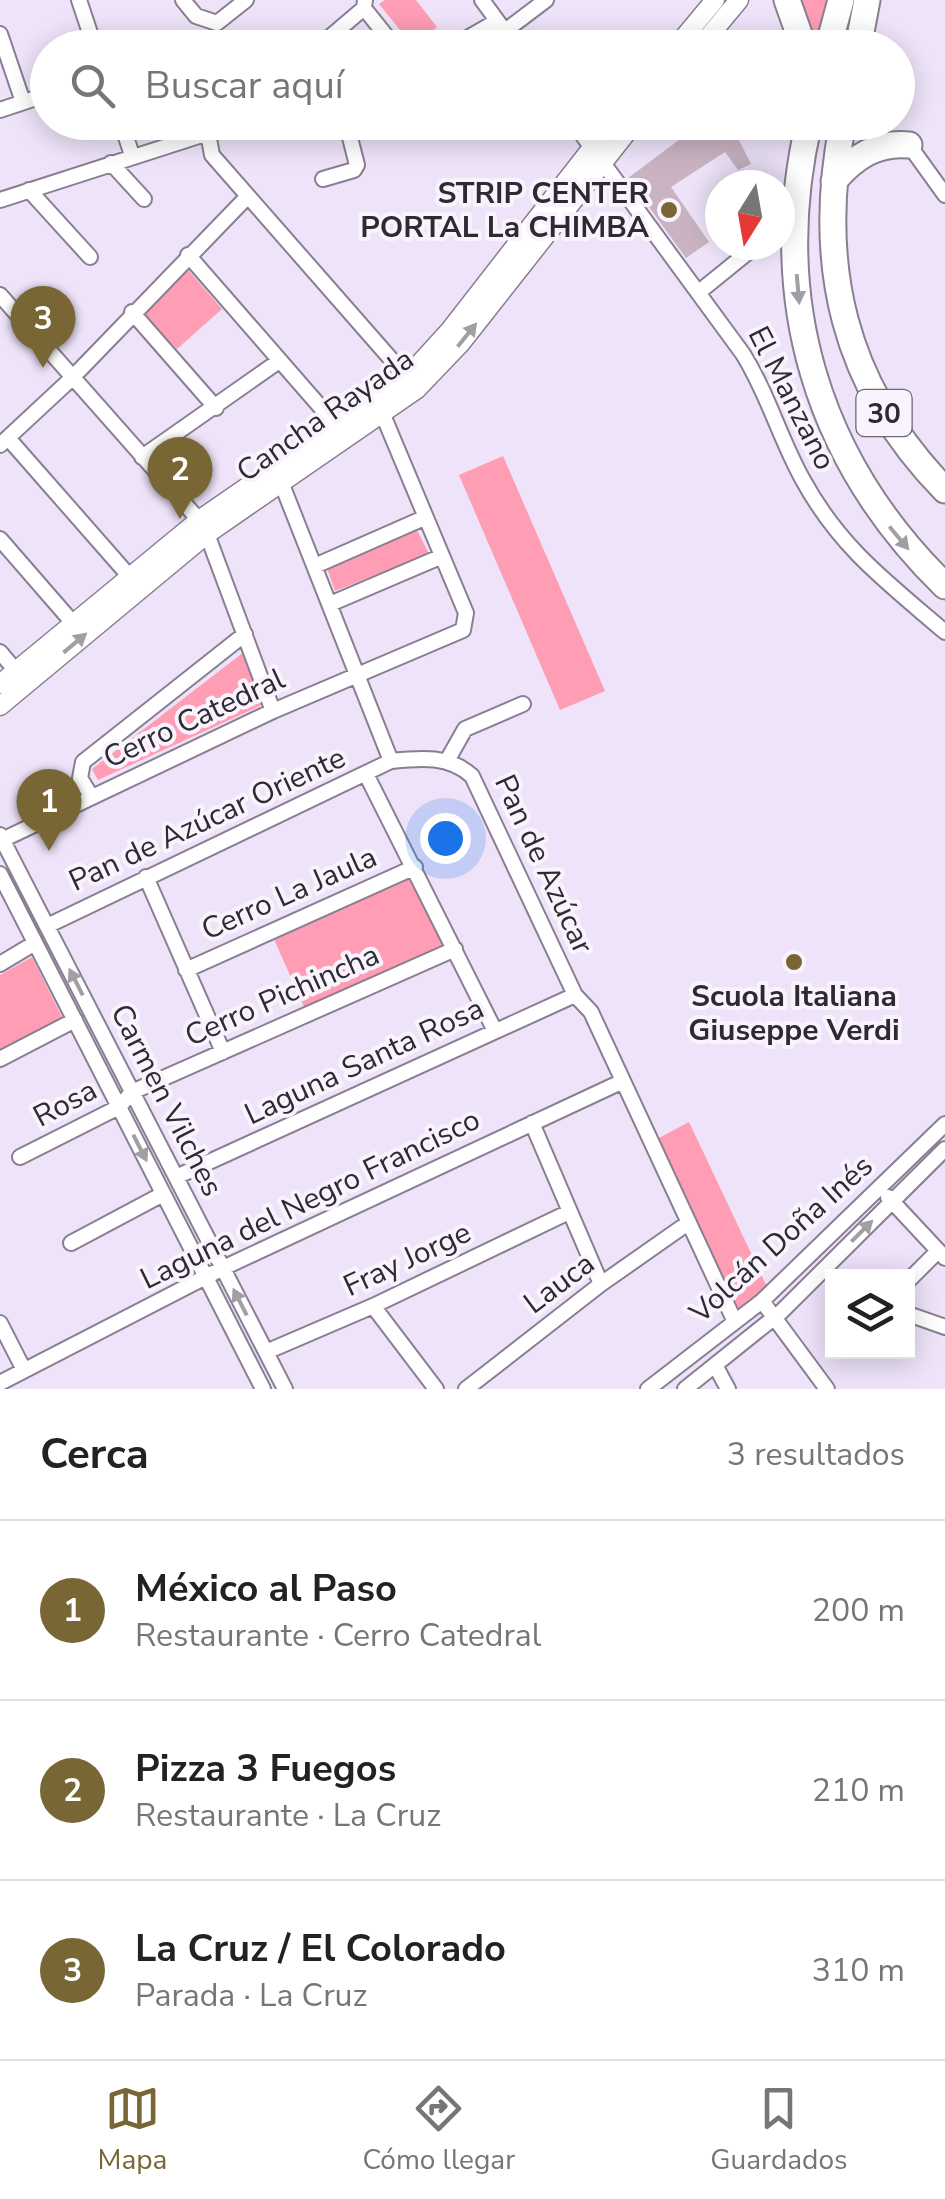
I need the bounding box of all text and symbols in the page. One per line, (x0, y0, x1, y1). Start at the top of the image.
search box (30, 30, 915, 140)
icon: search (65, 58, 120, 113)
text: Buscar aquí (145, 60, 344, 111)
north arrow (705, 170, 795, 260)
place label: STRIP CENTER PORTAL La CHIMBA (360, 173, 650, 248)
marker: STRIP CENTER PORTAL La CHIMBA (658, 199, 680, 221)
one-way arrow (790, 273, 806, 305)
pin: 3 (10, 286, 76, 368)
street label: El Manzano (738, 319, 845, 477)
one-way arrow (456, 323, 477, 348)
street label: Cancha Rayada (229, 339, 422, 492)
road number: 30 (856, 390, 912, 436)
pin: 2 (148, 436, 212, 519)
one-way arrow (888, 526, 910, 551)
one-way arrow (62, 633, 87, 654)
street label: Cerro Catedral (97, 659, 292, 778)
street label: Pan de Azúcar Oriente (62, 737, 352, 902)
pin: 1 (17, 768, 82, 851)
street label: Pan de Azúcar (484, 768, 603, 961)
your location (420, 813, 471, 864)
street label: Cerro La Jaula (195, 837, 383, 950)
street label: Cerro Pichincha (179, 934, 386, 1057)
marker: Scuola Italiana Giuseppe Verdi (783, 951, 805, 973)
one-way arrow (68, 968, 85, 997)
place label: Scuola Italiana Giuseppe Verdi (688, 976, 900, 1051)
street label: Laguna Santa Rosa (238, 988, 490, 1135)
street label: Carmen Vilches (101, 997, 233, 1203)
street label: Rosa (26, 1070, 104, 1137)
street label: Laguna del Negro Francisco (134, 1099, 487, 1300)
one-way arrow (131, 1134, 148, 1163)
street label: Volcán Doña Inés (680, 1146, 882, 1333)
street label: Fray Jorge (337, 1212, 478, 1307)
one-way arrow (850, 1220, 874, 1244)
street label: Lauca (516, 1243, 603, 1323)
map controls (825, 1269, 915, 1359)
button: layers (825, 1269, 915, 1359)
one-way arrow (232, 1288, 249, 1317)
text: Cerca (40, 1426, 149, 1483)
text: 3 resultados (727, 1433, 905, 1476)
text: México al Paso (135, 1563, 397, 1614)
text: 1 (63, 1589, 82, 1632)
text: 200 m (812, 1589, 905, 1632)
text: Restaurante · Cerro Catedral (135, 1614, 541, 1657)
text: Pizza 3 Fuegos (135, 1743, 396, 1794)
text: 2 (63, 1769, 82, 1812)
text: 210 m (812, 1769, 905, 1812)
text: Restaurante · La Cruz (135, 1794, 441, 1837)
text: La Cruz / El Colorado (135, 1923, 506, 1974)
text: 3 (63, 1949, 82, 1992)
text: 310 m (812, 1949, 905, 1992)
text: Parada · La Cruz (135, 1974, 367, 2017)
tab: Mapa (98, 2081, 167, 2179)
tab: Cómo llegar (362, 2081, 515, 2179)
tab: Guardados (710, 2081, 847, 2179)

